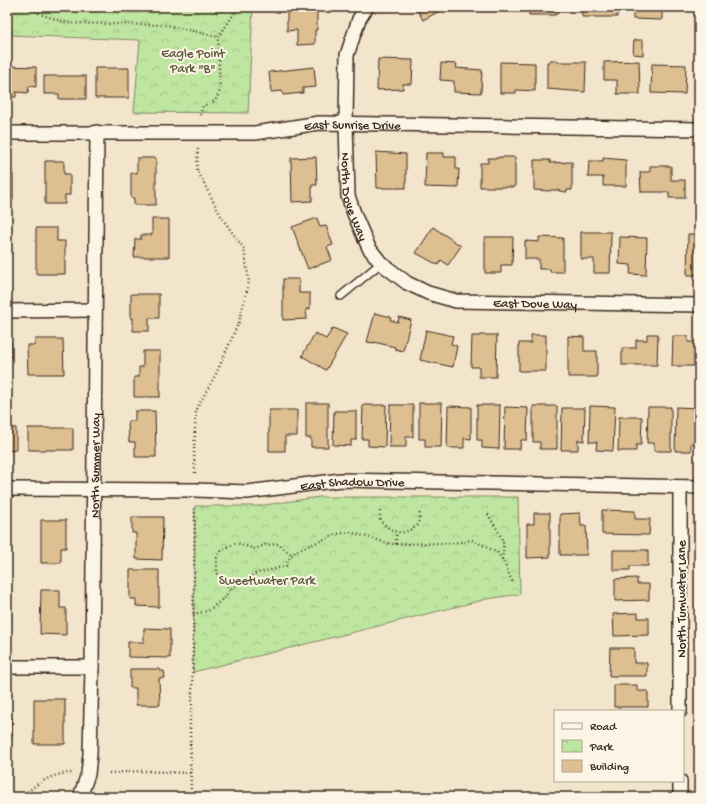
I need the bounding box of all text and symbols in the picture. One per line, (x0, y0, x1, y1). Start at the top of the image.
park label: Eagle Point Park "B" (161, 47, 226, 77)
street label: East Sunrise Drive (303, 118, 401, 135)
street label: North Dove Way (337, 152, 370, 244)
street label: East Dove Way (493, 297, 578, 313)
street label: North Summer Way (88, 412, 104, 518)
street label: East Shadow Drive (300, 475, 405, 495)
street label: North Tumwater Lane (675, 540, 690, 658)
park label: Sweetwater Park (219, 574, 317, 589)
legend (554, 710, 684, 782)
text: Road (590, 721, 617, 735)
text: Park (589, 741, 615, 755)
text: Building (589, 761, 629, 775)

